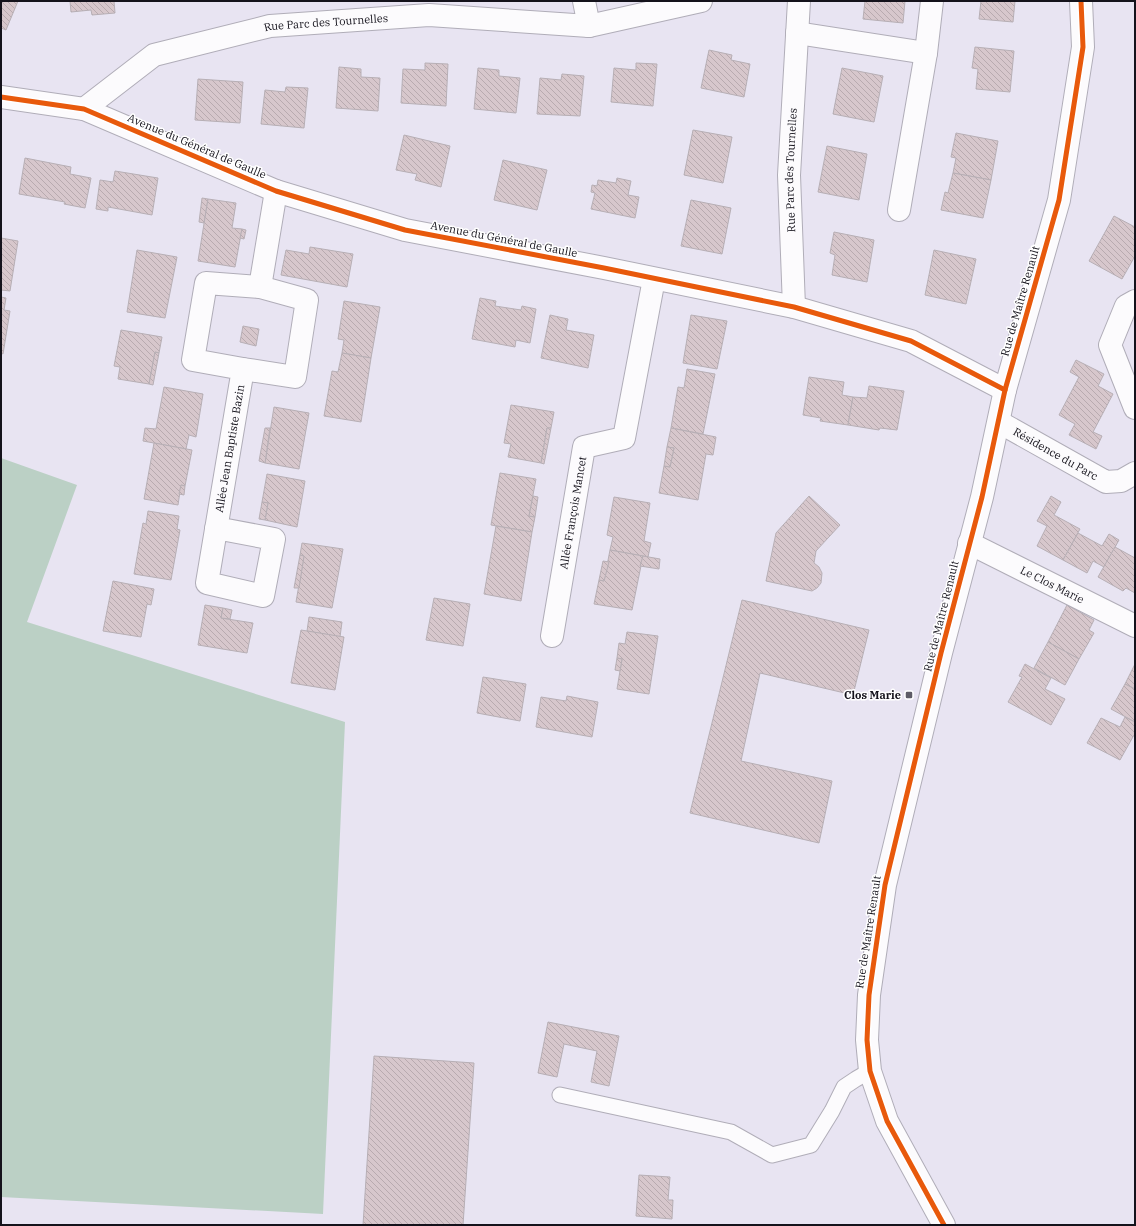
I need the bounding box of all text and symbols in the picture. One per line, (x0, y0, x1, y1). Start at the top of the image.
street label: Rue Parc des Tournelles (262, 11, 388, 34)
street label: Rue Parc des Tournelles (782, 108, 800, 233)
street label: Avenue du Général de Gaulle (126, 110, 268, 182)
street label: Avenue du Général de Gaulle (429, 218, 579, 260)
street label: Rue de Maître Renault (998, 244, 1042, 358)
street label: Allée Jean Baptiste Bazin (212, 383, 247, 514)
street label: Résidence du Parc (1011, 424, 1101, 483)
street label: Allée François Mancet (556, 455, 589, 570)
street label: Rue de Maître Renault (920, 559, 962, 673)
street label: Le Clos Marie (1018, 563, 1086, 606)
place label: Clos Marie (844, 688, 901, 702)
marker: Clos Marie (904, 690, 914, 700)
street label: Rue de Maître Renault (852, 874, 884, 989)

